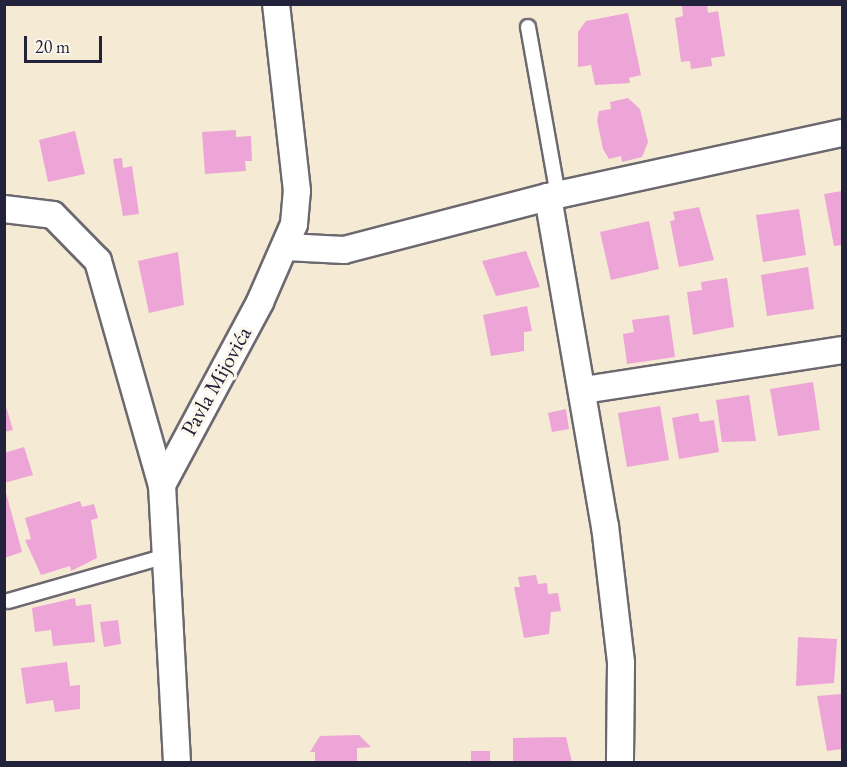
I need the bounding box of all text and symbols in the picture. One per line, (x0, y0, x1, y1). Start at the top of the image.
scale bar (27, 24, 105, 62)
text: 20 m (35, 35, 70, 58)
street label: Pavla Mijovića (175, 322, 257, 440)

